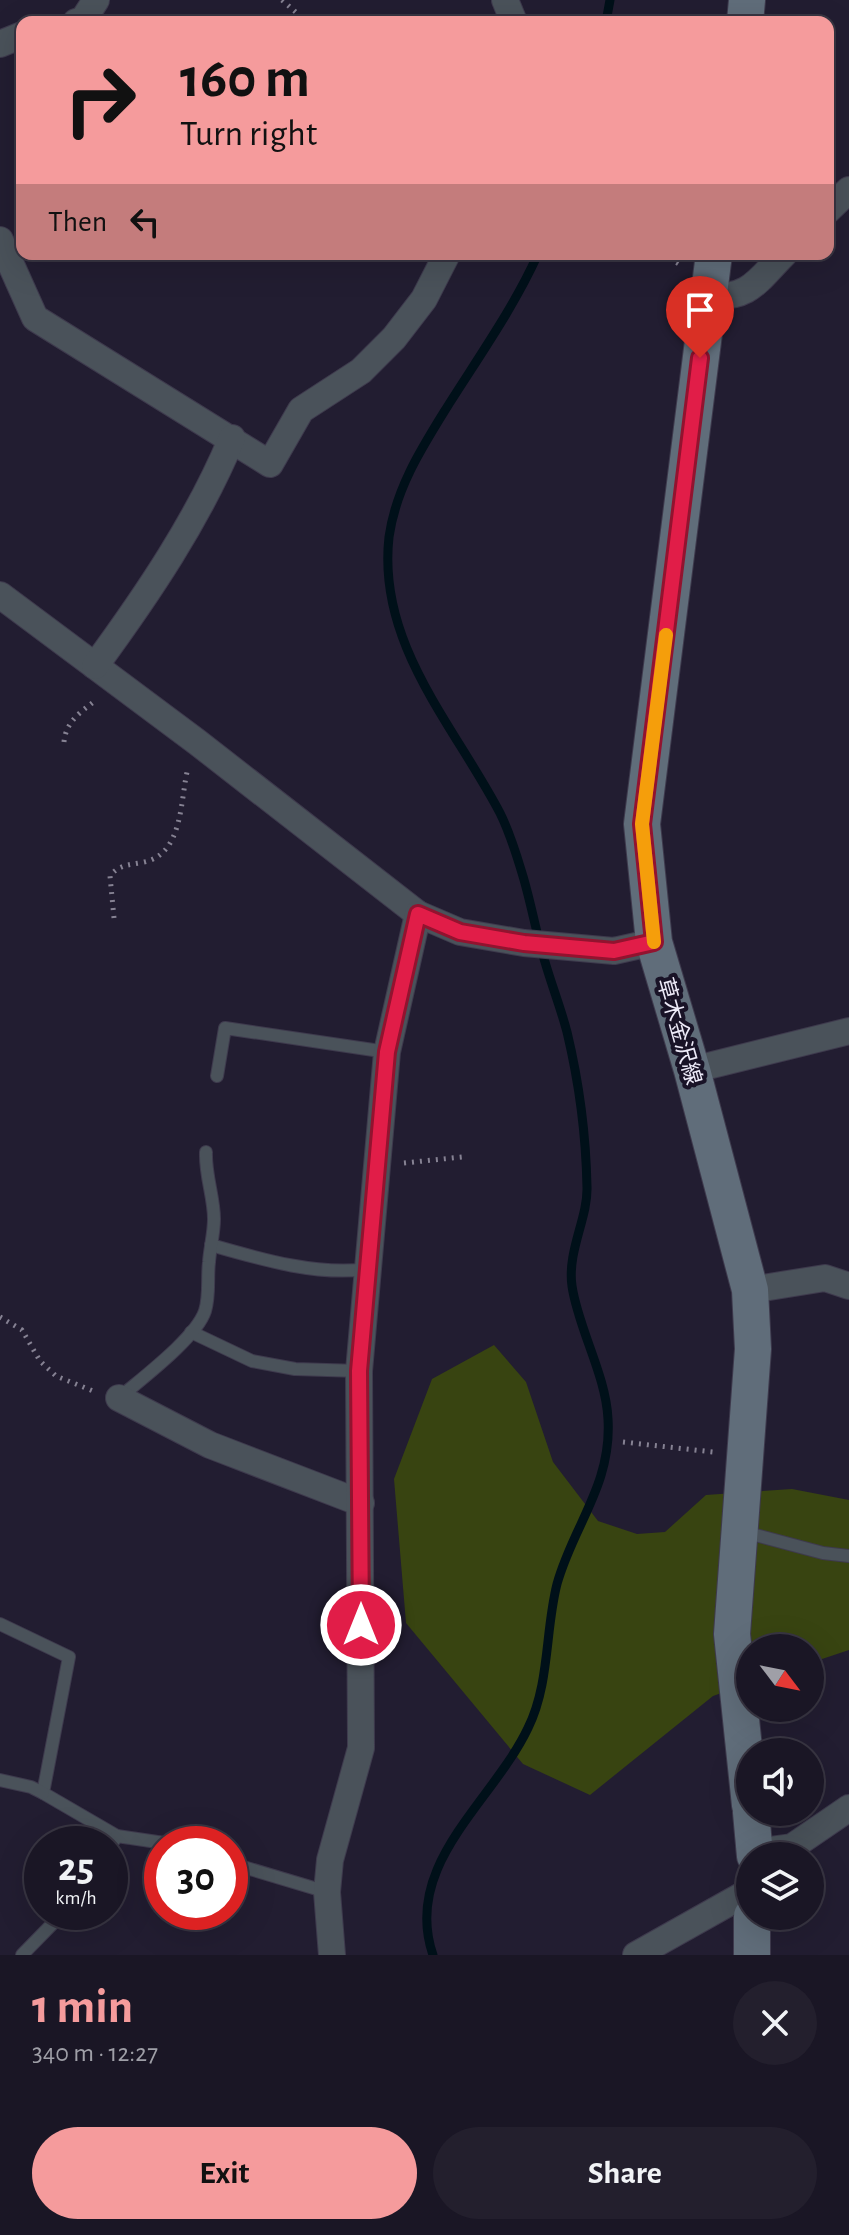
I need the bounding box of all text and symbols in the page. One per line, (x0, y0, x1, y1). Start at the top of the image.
icon: right (48, 48, 152, 152)
text: 160 m (180, 51, 310, 107)
text: Turn right (180, 116, 317, 152)
icon: left (123, 200, 167, 244)
text: Then (48, 207, 107, 237)
pin (666, 276, 734, 358)
icon: arrive (678, 288, 722, 332)
street label: 草木金沢線 (653, 975, 706, 1087)
position arrow (319, 1583, 403, 1667)
north arrow (736, 1634, 824, 1722)
map controls (736, 1634, 824, 1930)
button: sound (736, 1738, 824, 1826)
speed limit sign: 30 (144, 1826, 248, 1930)
button: layers (736, 1842, 824, 1930)
text: 25 (58, 1848, 94, 1888)
text: km/h (55, 1888, 97, 1908)
button: close (733, 1981, 817, 2065)
text: 1 min (32, 1984, 133, 2032)
text: 340 m · 12:27 (32, 2040, 158, 2066)
button: Exit (32, 2127, 417, 2219)
button: Share (433, 2127, 817, 2219)

